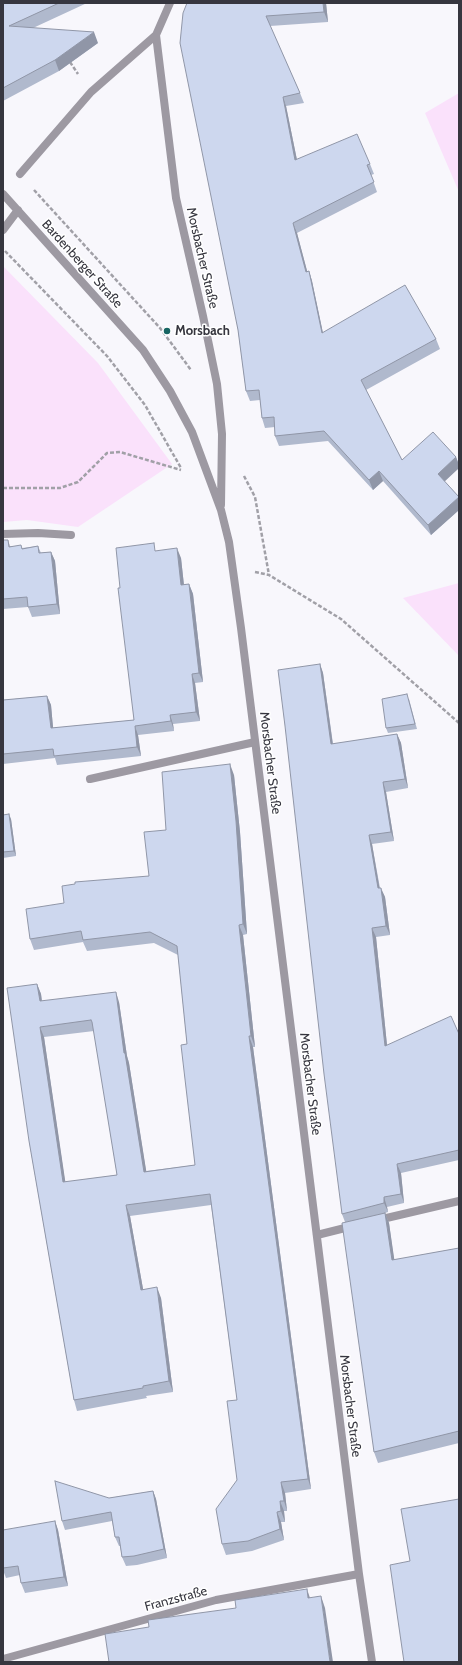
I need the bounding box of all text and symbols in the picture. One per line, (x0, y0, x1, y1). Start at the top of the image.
street label: Morsbacher Straße (183, 206, 221, 310)
street label: Bardenberger Straße (38, 217, 126, 311)
place label: Morsbach (175, 323, 230, 339)
marker: Morsbach (162, 326, 172, 336)
street label: Morsbacher Straße (256, 711, 284, 815)
street label: Morsbacher Straße (296, 1032, 324, 1136)
street label: Morsbacher Straße (336, 1354, 364, 1458)
street label: Franzstraße (143, 1583, 209, 1615)

